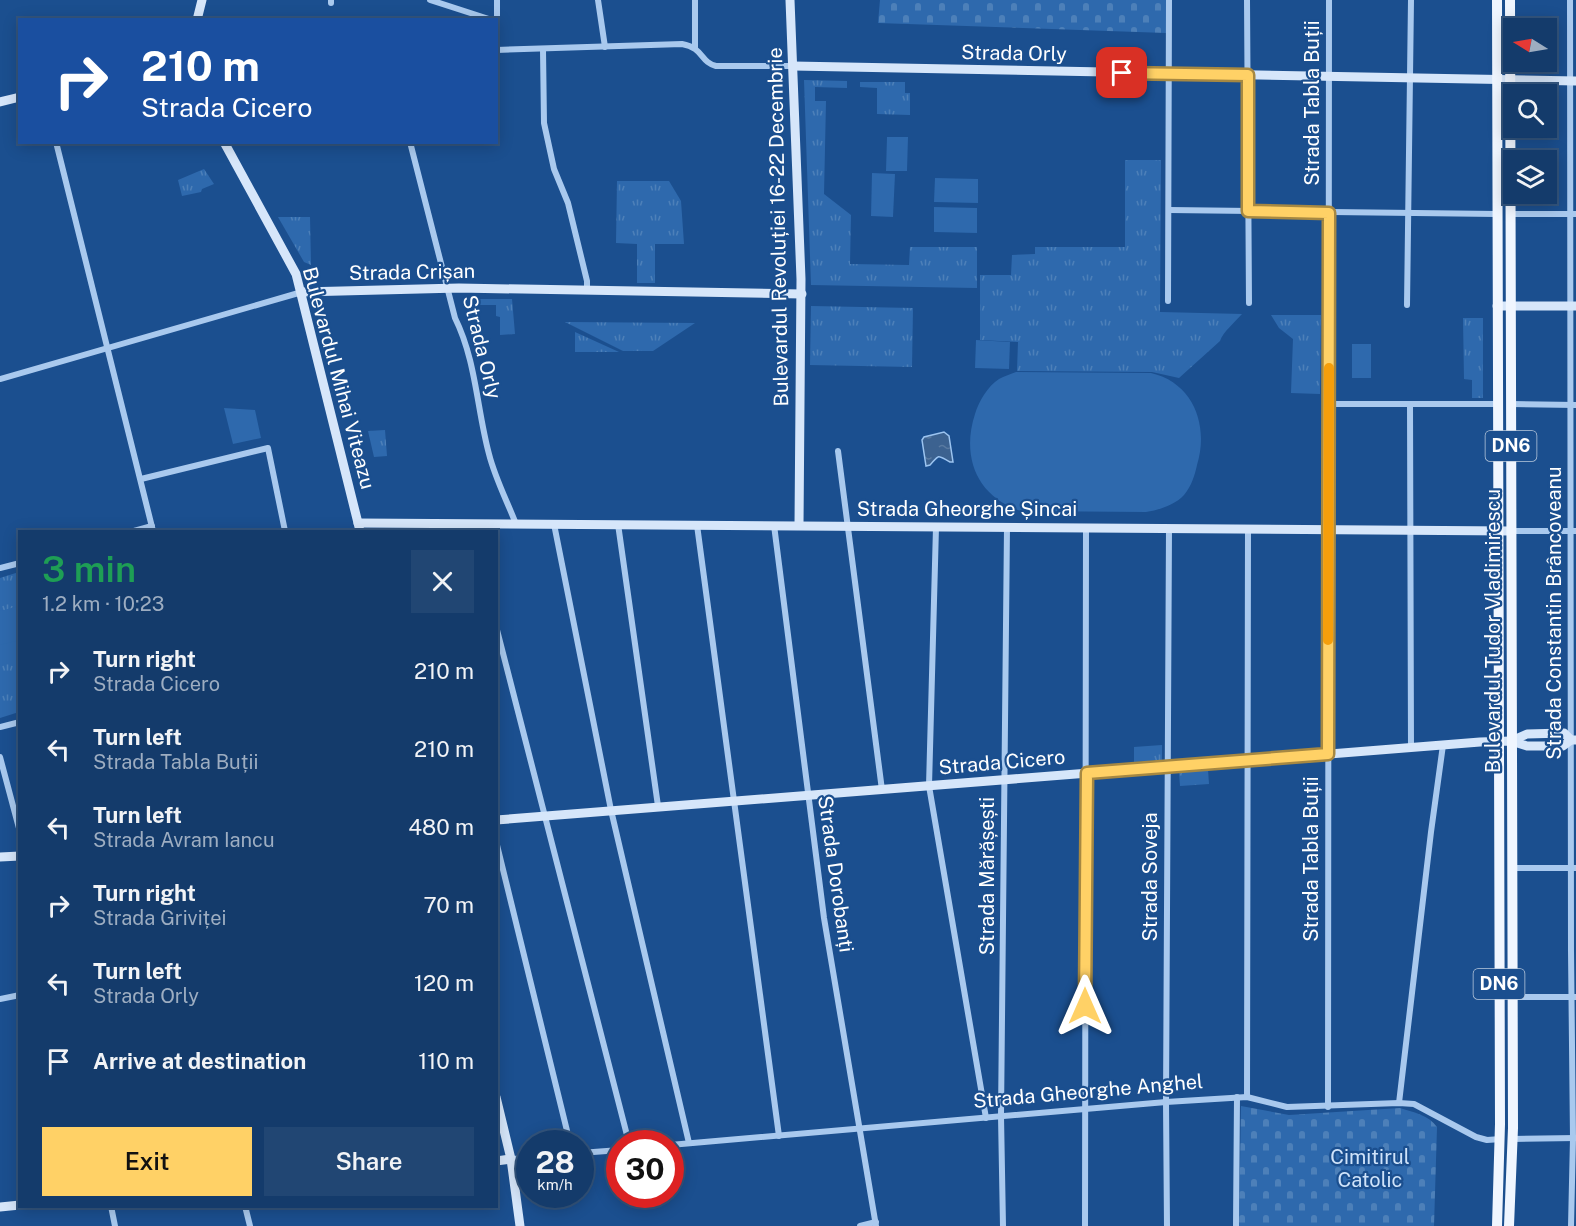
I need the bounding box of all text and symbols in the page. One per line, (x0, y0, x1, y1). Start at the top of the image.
north arrow (1503, 18, 1557, 72)
map controls (1503, 18, 1557, 204)
street label: Strada Tabla Buții (1300, 20, 1324, 186)
street label: Strada Orly (961, 40, 1067, 66)
text: 210 m (141, 41, 260, 90)
icon: right (42, 42, 120, 120)
street label: Bulevardul Revoluției 16-22 Decembrie (763, 47, 793, 407)
pin (1096, 47, 1147, 98)
icon: arrive (1105, 56, 1138, 89)
button: search (1503, 84, 1557, 138)
text: Strada Cicero (141, 91, 312, 123)
button: layers (1503, 150, 1557, 204)
street label: Strada Crișan (349, 259, 475, 285)
street label: Bulevardul Mihai Viteazu (298, 264, 380, 492)
street label: Strada Orly (458, 293, 507, 402)
road number: DN6 (1486, 431, 1537, 461)
street label: Strada Constantin Brâncoveanu (1542, 466, 1566, 760)
street label: Bulevardul Tudor Vladimirescu (1481, 489, 1505, 773)
street label: Strada Gheorghe Șincai (857, 497, 1077, 521)
text: 3 min (42, 548, 136, 590)
button: close (411, 550, 474, 613)
text: 1.2 km · 10:23 (42, 592, 164, 616)
text: Turn right (93, 646, 196, 672)
icon: right (42, 655, 75, 688)
text: 210 m (414, 658, 474, 684)
text: Strada Cicero (93, 672, 220, 696)
text: Turn left (93, 724, 182, 750)
icon: left (42, 733, 75, 766)
text: 210 m (414, 736, 474, 762)
street label: Strada Cicero (938, 745, 1066, 779)
text: Strada Tabla Buții (93, 750, 259, 774)
street label: Strada Tabla Buții (1299, 776, 1323, 942)
street label: Strada Dorobanți (813, 794, 859, 954)
street label: Strada Mărășești (975, 797, 999, 955)
text: Turn left (93, 802, 182, 828)
icon: left (42, 811, 75, 844)
street label: Strada Soveja (1138, 812, 1162, 942)
text: 480 m (408, 814, 474, 840)
text: Strada Avram Iancu (93, 828, 275, 852)
text: Turn right (93, 880, 196, 906)
icon: right (42, 889, 75, 922)
text: 70 m (423, 892, 474, 918)
text: Strada Griviței (93, 906, 226, 930)
text: Turn left (93, 958, 182, 984)
icon: left (42, 967, 75, 1000)
road number: DN6 (1474, 969, 1524, 999)
text: 120 m (414, 970, 474, 996)
position arrow (1053, 974, 1117, 1038)
text: Strada Orly (93, 984, 199, 1008)
icon: arrive (42, 1045, 75, 1078)
text: Arrive at destination (93, 1048, 306, 1074)
text: 110 m (418, 1048, 474, 1074)
street label: Strada Gheorghe Anghel (972, 1069, 1204, 1113)
button: Exit (42, 1127, 252, 1196)
button: Share (264, 1127, 474, 1196)
speed limit sign: 30 (606, 1130, 684, 1208)
text: 28 (535, 1144, 575, 1180)
park label: Cimitirul Catolic (1330, 1145, 1410, 1192)
text: km/h (537, 1176, 573, 1193)

